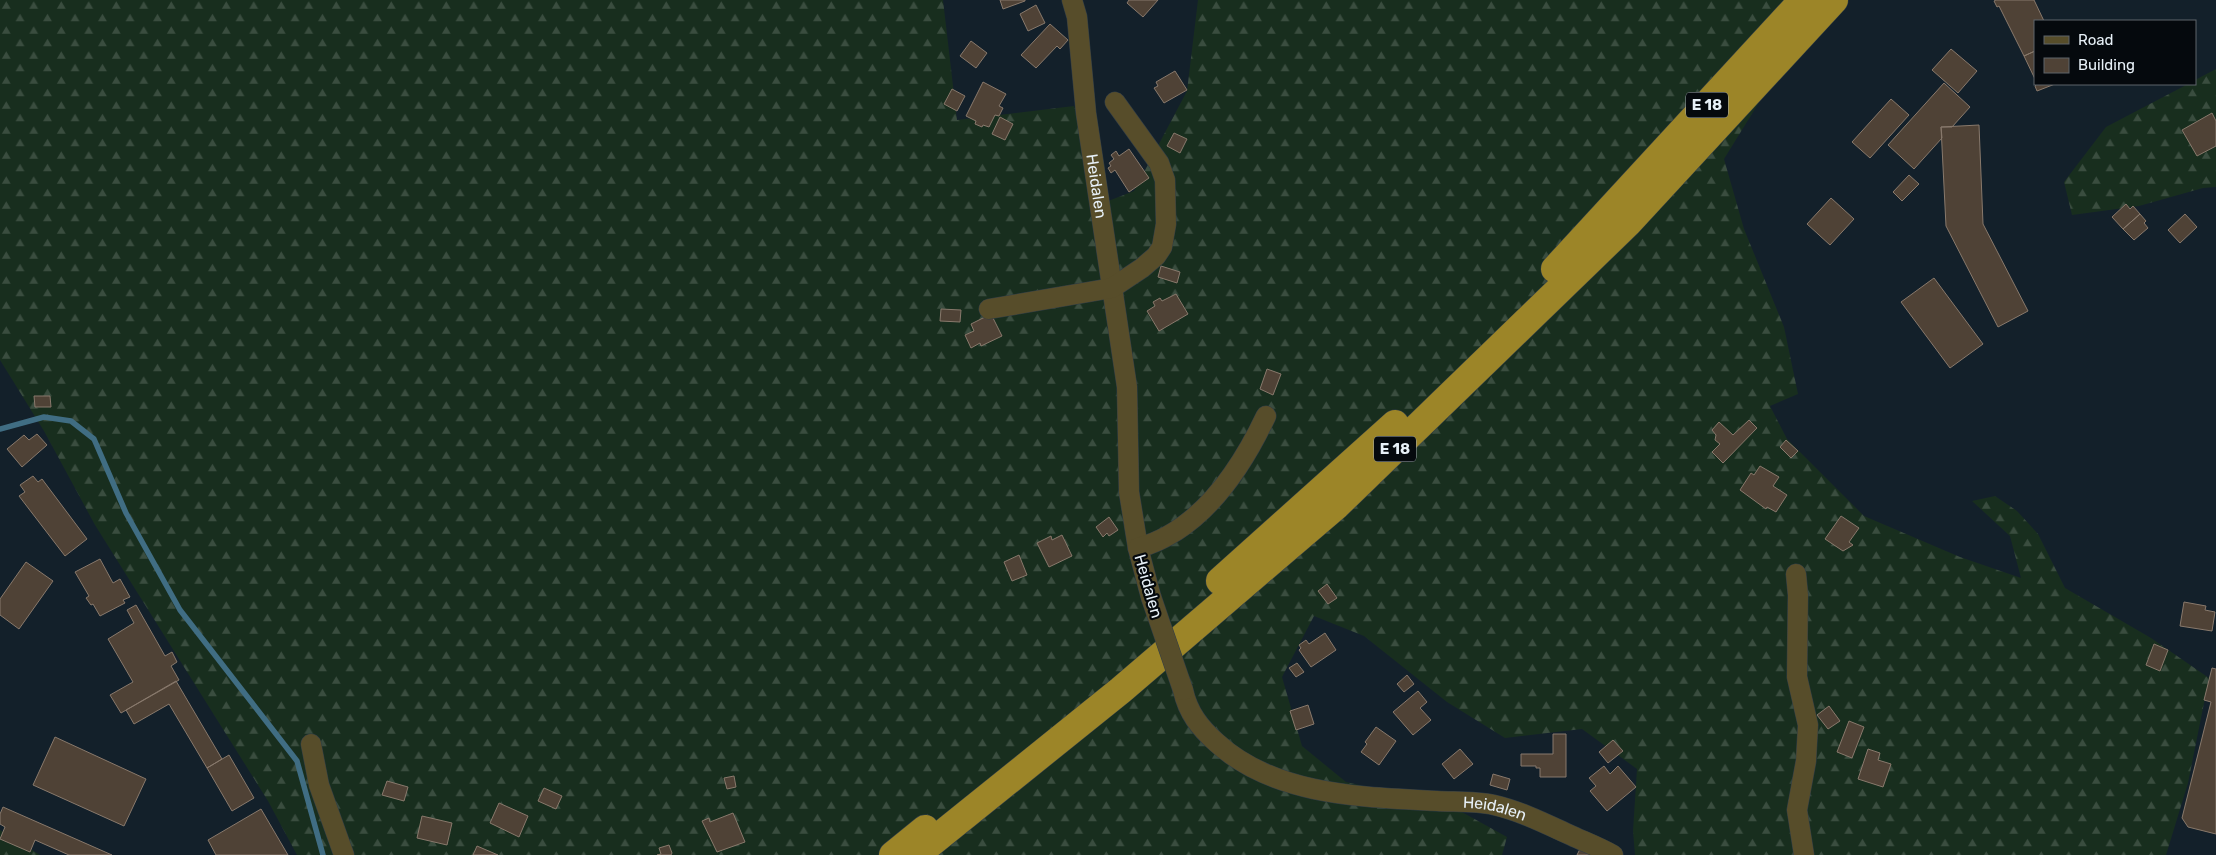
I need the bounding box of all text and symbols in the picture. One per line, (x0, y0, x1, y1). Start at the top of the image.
legend (2034, 20, 2196, 85)
text: Road (2078, 31, 2114, 49)
text: Building (2078, 56, 2135, 74)
road number: E 18 (1686, 92, 1728, 118)
street label: Heidalen (1082, 152, 1111, 220)
road number: E 18 (1374, 436, 1416, 462)
street label: Heidalen (1130, 552, 1167, 620)
street label: Heidalen (1462, 793, 1530, 825)

